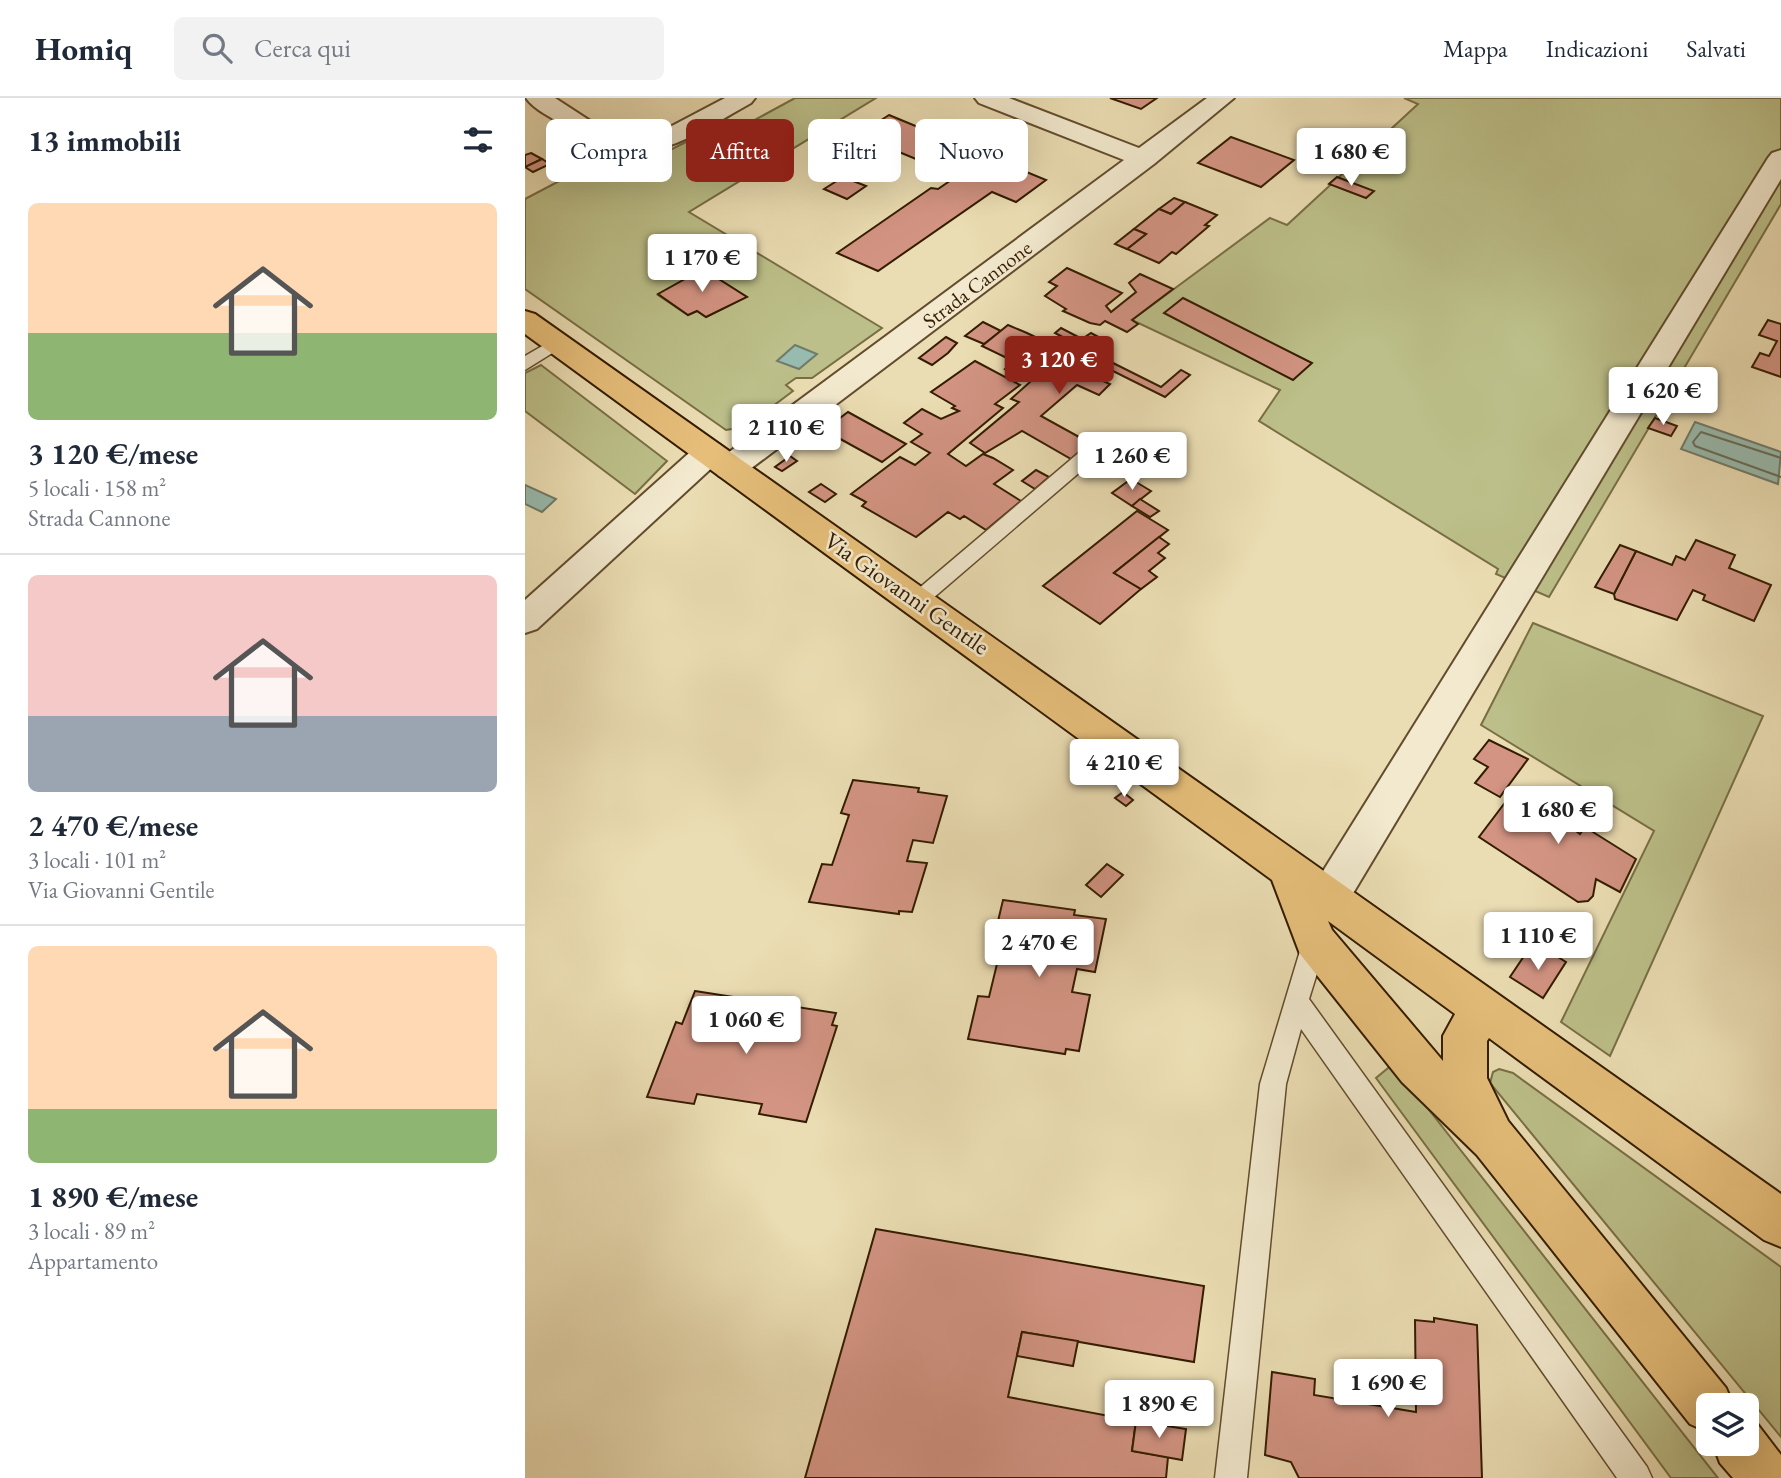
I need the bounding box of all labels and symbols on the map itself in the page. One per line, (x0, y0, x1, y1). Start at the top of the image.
pin: 1 680 € (1286, 129, 1416, 188)
pin: 1 170 € (637, 234, 767, 294)
street label: Strada Cannone (917, 234, 1037, 334)
pin: 3 120 € (994, 336, 1124, 396)
pin: 1 620 € (1598, 368, 1728, 427)
pin: 2 110 € (721, 404, 851, 464)
pin: 1 260 € (1067, 432, 1197, 492)
street label: Via Giovanni Gentile (818, 524, 996, 662)
pin: 4 210 € (1059, 740, 1189, 799)
pin: 1 680 € (1493, 786, 1623, 846)
pin: 1 110 € (1473, 912, 1603, 972)
pin: 2 470 € (974, 920, 1104, 979)
pin: 1 060 € (681, 996, 811, 1056)
pin: 1 690 € (1323, 1360, 1453, 1419)
pin: 1 890 € (1094, 1380, 1224, 1440)

